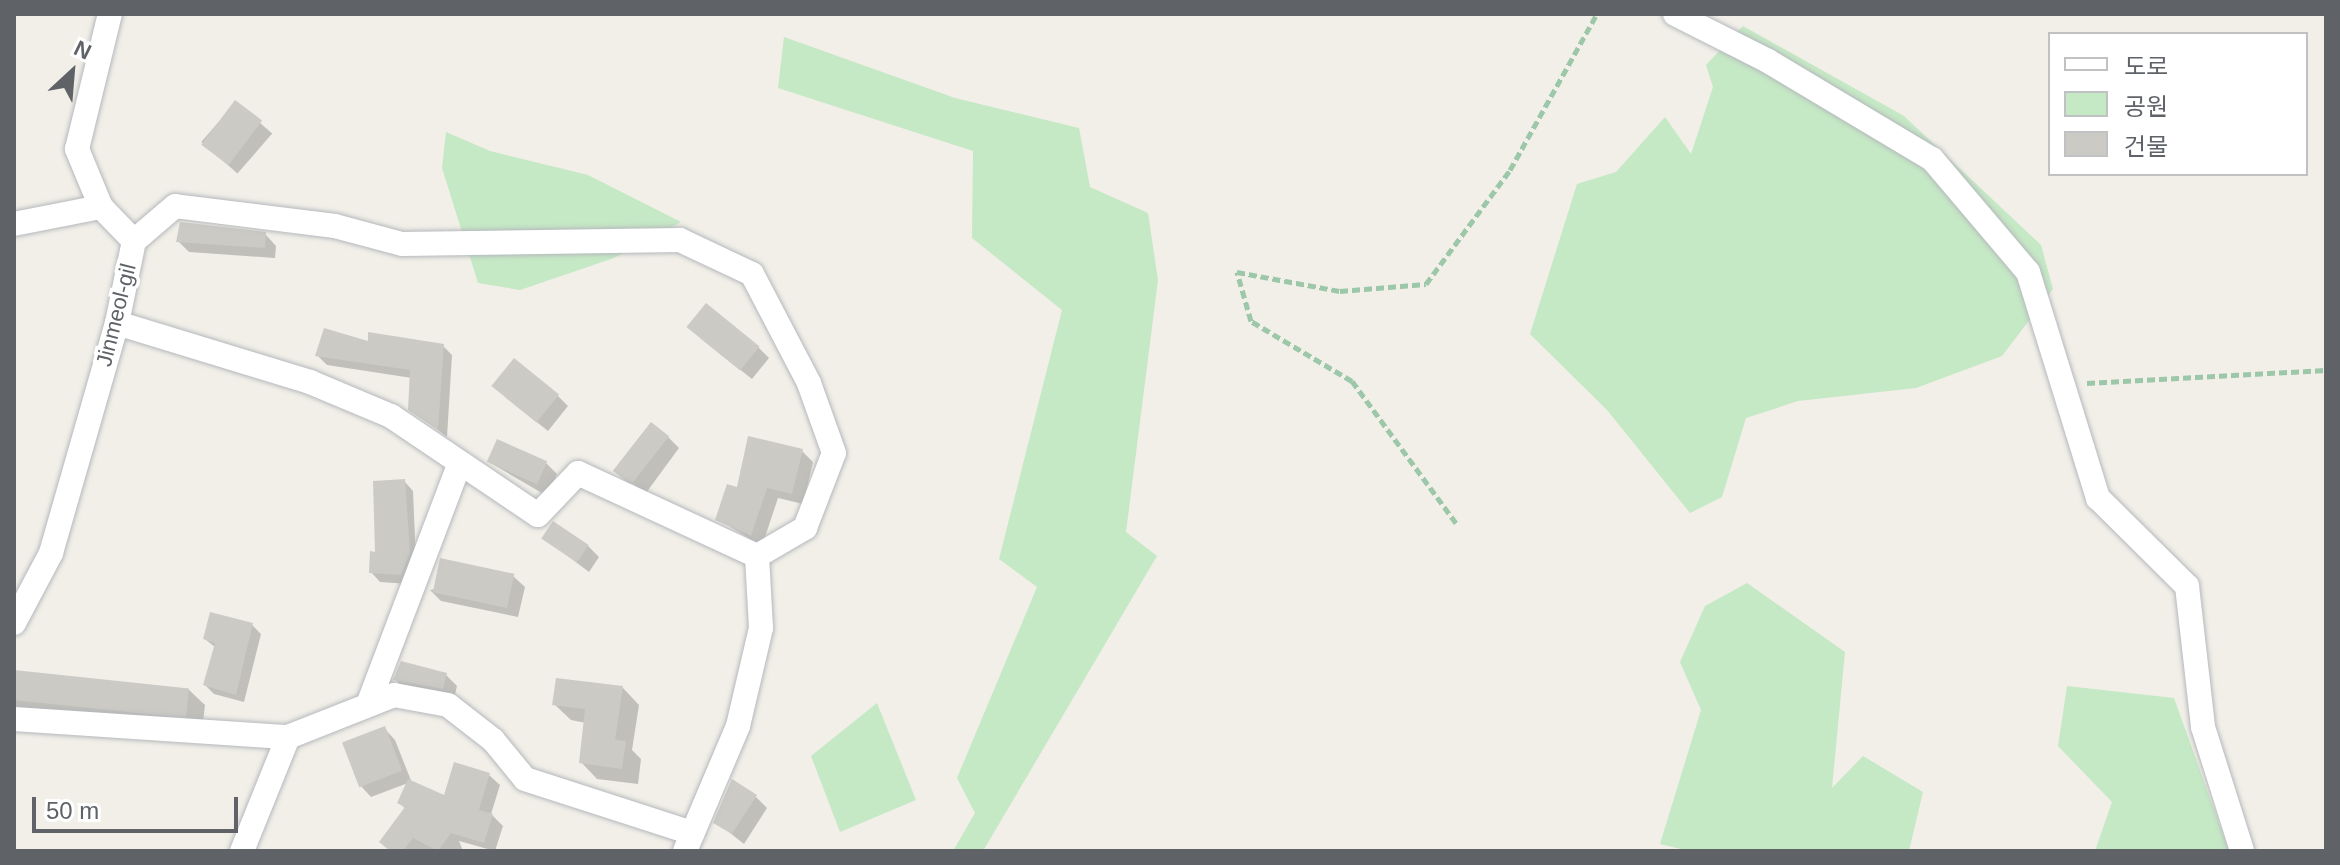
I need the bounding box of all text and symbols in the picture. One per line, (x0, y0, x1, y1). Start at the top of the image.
north arrow (32, 32, 112, 112)
legend (2048, 32, 2308, 176)
text: N (70, 35, 95, 65)
text: 도로 (2124, 53, 2168, 80)
text: 공원 (2124, 93, 2168, 120)
text: 건물 (2124, 133, 2168, 160)
street label: Jinmeol-gil (90, 261, 142, 369)
scale bar (36, 781, 242, 831)
text: 50 m (46, 797, 99, 824)

